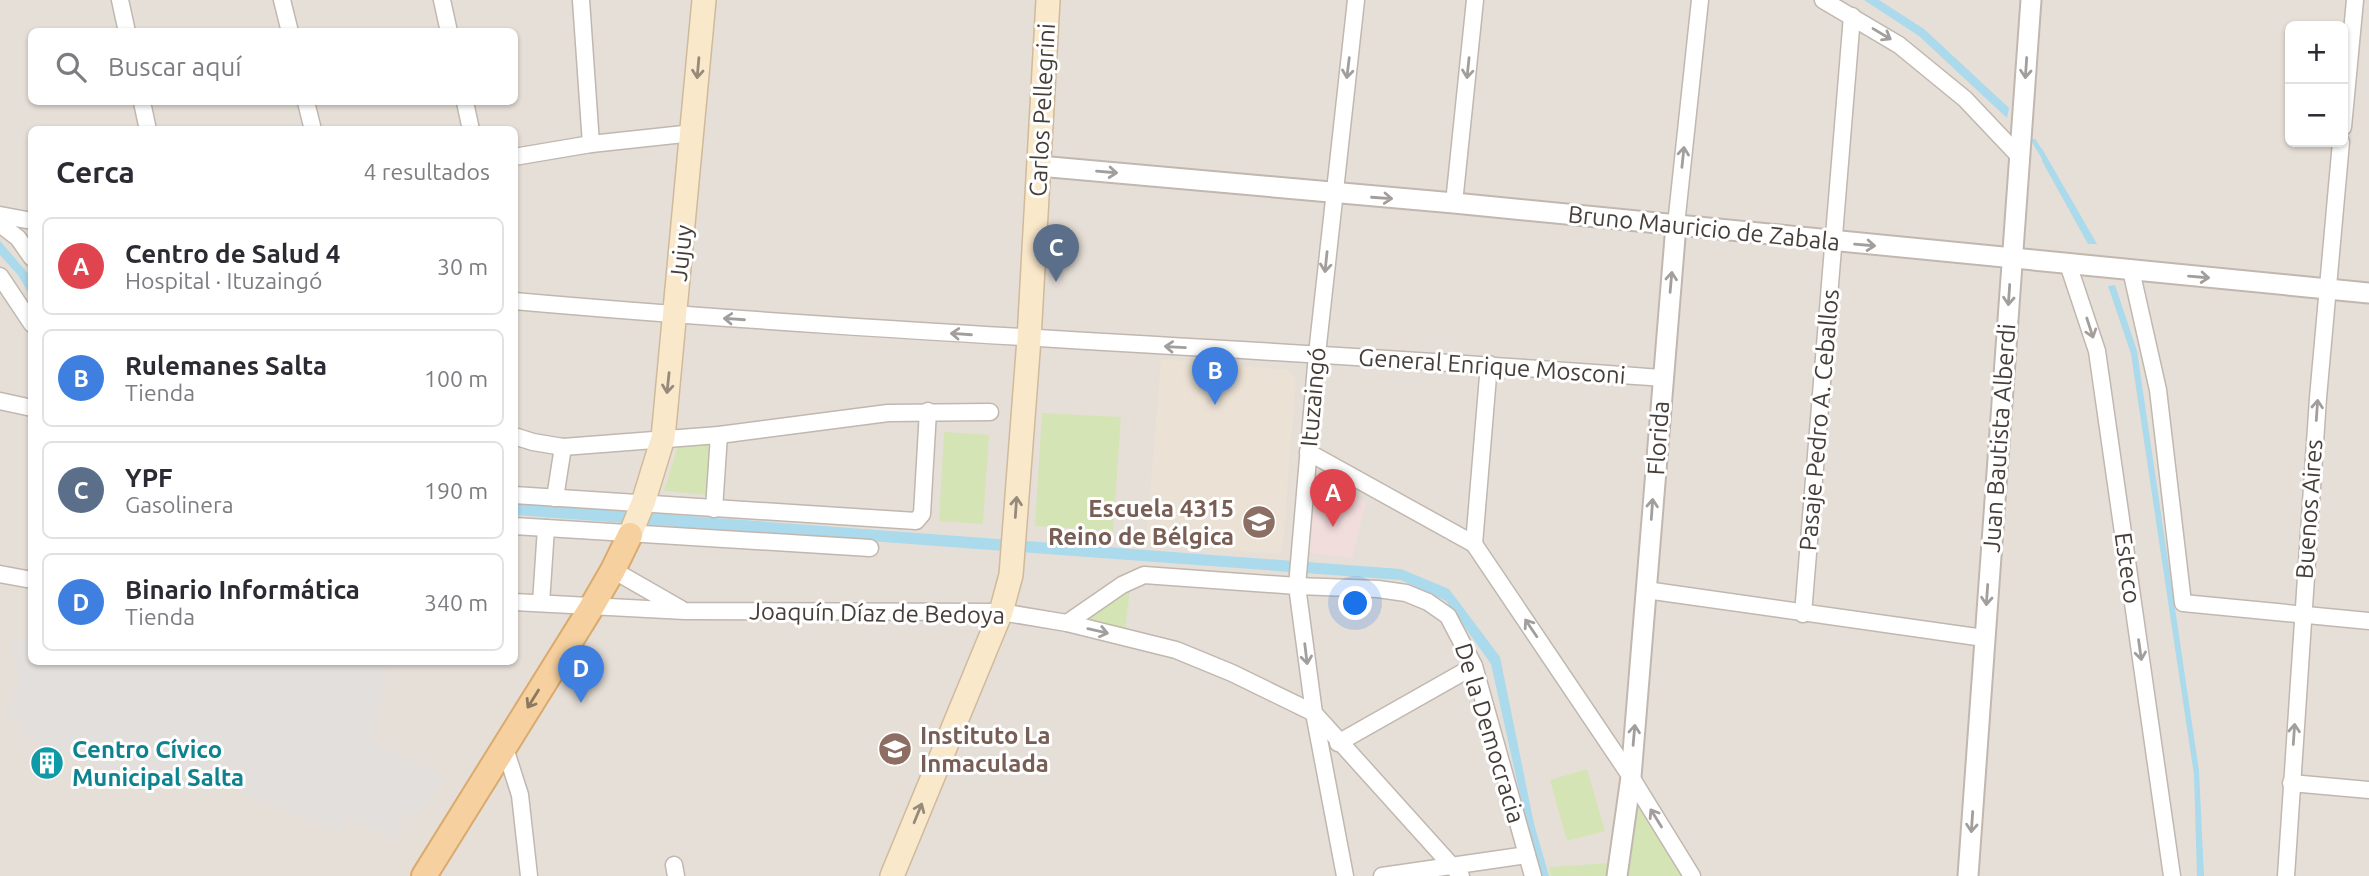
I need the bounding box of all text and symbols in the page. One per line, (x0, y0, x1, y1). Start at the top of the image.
map controls (2285, 21, 2348, 147)
button: + (2285, 21, 2348, 84)
street label: Carlos Pellegrini (1024, 23, 1060, 197)
one-way arrow (1871, 27, 1891, 41)
search box (28, 28, 518, 105)
icon: search (52, 48, 90, 86)
text: Buscar aquí (108, 52, 242, 81)
one-way arrow (691, 56, 704, 79)
one-way arrow (1342, 56, 1355, 79)
one-way arrow (1461, 56, 1474, 79)
one-way arrow (2019, 56, 2032, 79)
button: − (2285, 84, 2348, 147)
one-way arrow (1677, 146, 1690, 169)
text: Cerca (56, 155, 135, 189)
text: 4 resultados (364, 159, 490, 184)
one-way arrow (1095, 166, 1117, 179)
one-way arrow (1370, 192, 1393, 205)
street label: Bruno Mauricio de Zabala (1567, 200, 1841, 256)
street label: Jujuy (665, 223, 697, 283)
pin: C (1033, 224, 1079, 282)
one-way arrow (1854, 238, 1876, 251)
text: Centro de Salud 4 (125, 239, 340, 268)
one-way arrow (1320, 250, 1333, 273)
text: A (73, 254, 89, 279)
text: 30 m (437, 254, 488, 279)
text: Hospital · Ituzaingó (125, 268, 322, 293)
one-way arrow (1665, 271, 1678, 294)
one-way arrow (2187, 271, 2210, 284)
one-way arrow (2002, 283, 2015, 306)
street label: Pasaje Pedro A. Ceballos (1794, 288, 1844, 552)
one-way arrow (723, 313, 746, 326)
one-way arrow (2085, 317, 2097, 339)
street label: Juan Bautista Alberdi (1978, 323, 2020, 553)
one-way arrow (950, 328, 973, 341)
one-way arrow (1164, 340, 1187, 353)
street label: General Enrique Mosconi (1357, 343, 1627, 389)
street label: Ituzaingó (1295, 346, 1331, 448)
pin: B (1192, 347, 1238, 405)
text: Rulemanes Salta (125, 351, 327, 380)
text: B (73, 366, 89, 391)
text: 100 m (424, 366, 488, 391)
one-way arrow (662, 372, 675, 394)
text: Tienda (125, 380, 195, 405)
one-way arrow (2311, 399, 2324, 422)
street label: Florida (1642, 400, 1674, 476)
street label: Buenos Aires (2291, 438, 2327, 580)
text: YPF (125, 463, 173, 492)
pin: A (1310, 469, 1356, 527)
text: C (74, 478, 88, 503)
text: 190 m (424, 478, 488, 503)
text: Gasolinera (125, 492, 233, 517)
place label: Escuela 4315 Reino de Bélgica (1048, 495, 1234, 550)
one-way arrow (1010, 496, 1023, 518)
one-way arrow (1646, 498, 1659, 520)
school or university icon: Escuela 4315 Reino de Bélgica (1240, 503, 1278, 541)
street label: Esteco (2110, 531, 2146, 605)
text: Binario Informática (125, 575, 360, 604)
one-way arrow (1980, 583, 1993, 606)
your location (1338, 586, 1372, 620)
text: D (73, 590, 89, 615)
text: 340 m (424, 590, 488, 615)
street label: Joaquín Díaz de Bedoya (749, 597, 1005, 629)
text: Tienda (125, 604, 195, 629)
one-way arrow (1523, 619, 1537, 639)
one-way arrow (1086, 624, 1109, 638)
one-way arrow (2134, 638, 2147, 661)
street label: De la Democracia (1450, 640, 1530, 826)
one-way arrow (1300, 642, 1313, 664)
pin: D (558, 645, 604, 703)
one-way arrow (526, 689, 541, 708)
place label: Instituto La Inmaculada (920, 722, 1051, 777)
one-way arrow (2288, 724, 2301, 746)
one-way arrow (1628, 725, 1641, 747)
school or university icon: Instituto La Inmaculada (876, 730, 914, 768)
place label: Centro Cívico Municipal Salta (72, 736, 244, 791)
building icon: Centro Cívico Municipal Salta (28, 744, 66, 782)
one-way arrow (912, 803, 925, 824)
one-way arrow (1649, 809, 1664, 828)
one-way arrow (1965, 810, 1978, 833)

